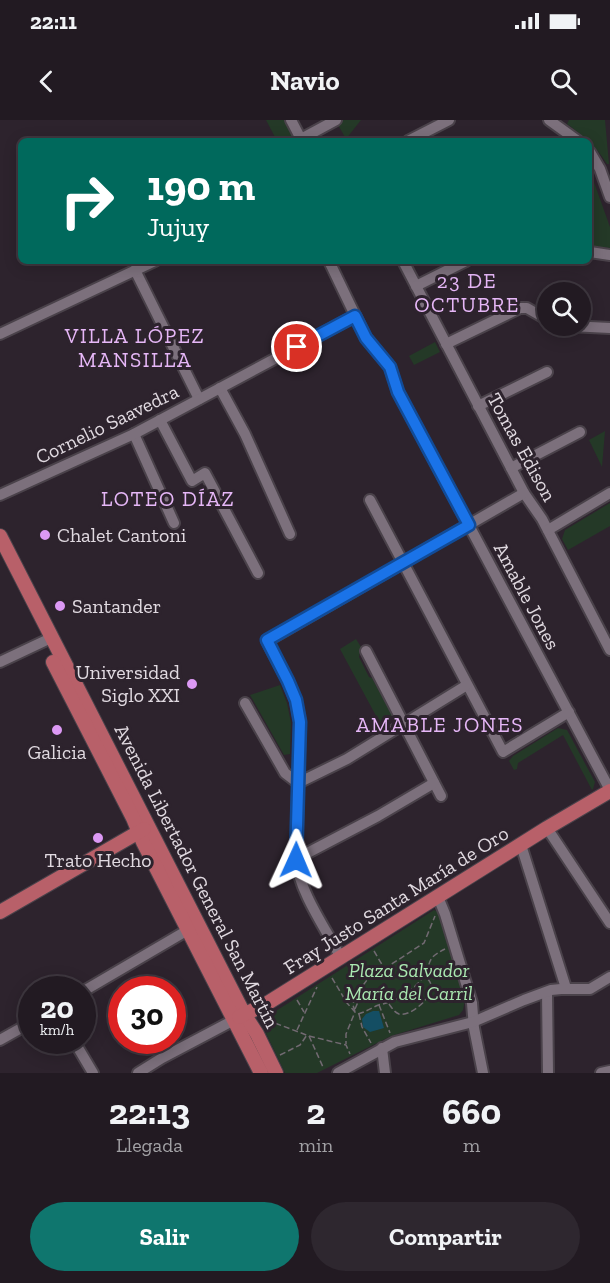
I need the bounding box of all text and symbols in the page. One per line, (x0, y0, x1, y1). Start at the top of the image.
text: 22:11 (30, 8, 77, 35)
icon: back (30, 65, 63, 98)
text: Navio (270, 65, 340, 97)
icon: search (547, 65, 580, 98)
text: 190 m (147, 160, 255, 211)
icon: right (48, 162, 126, 240)
text: Jujuy (147, 211, 209, 243)
district label: 23 DE OCTUBRE (414, 268, 520, 317)
map controls (537, 282, 591, 336)
button: search (537, 282, 591, 336)
pin (271, 321, 322, 372)
district label: VILLA LÓPEZ MANSILLA (64, 323, 205, 372)
icon: arrive (280, 330, 313, 363)
street label: Cornelio Saavedra (32, 379, 183, 469)
street label: Tomas Edison (482, 389, 562, 506)
district label: LOTEO DÍAZ (101, 486, 235, 511)
place label: Chalet Cantoni (57, 523, 187, 547)
marker: Chalet Cantoni (38, 528, 52, 542)
street label: Amable Jones (489, 538, 565, 654)
place label: Santander (72, 594, 161, 618)
marker: Santander (53, 599, 67, 613)
place label: Universidad Siglo XXI (76, 660, 180, 707)
marker: Universidad Siglo XXI (185, 677, 199, 691)
district label: AMABLE JONES (356, 712, 524, 737)
street label: Avenida Libertador General San Martín (110, 720, 285, 1032)
marker: Galicia (50, 723, 64, 737)
place label: Galicia (28, 740, 87, 764)
street label: Fray Justo Santa María de Oro (279, 821, 513, 979)
position arrow (264, 828, 328, 892)
marker: Trato Hecho (91, 831, 105, 845)
place label: Trato Hecho (44, 848, 152, 872)
park label: Plaza Salvador María del Carril (345, 958, 473, 1005)
speed limit sign: 30 (108, 976, 186, 1054)
text: 20 (40, 990, 74, 1026)
text: km/h (40, 1021, 74, 1039)
text: 22:13 (109, 1090, 190, 1133)
text: 2 (306, 1090, 326, 1133)
text: 660 (442, 1090, 501, 1133)
text: Llegada (116, 1133, 183, 1157)
text: min (299, 1133, 333, 1157)
text: m (463, 1133, 480, 1157)
button: Salir (30, 1202, 299, 1271)
button: Compartir (311, 1202, 580, 1271)

